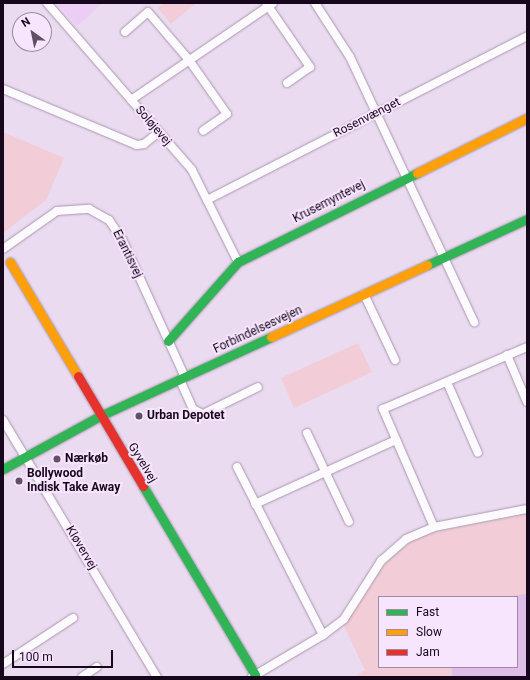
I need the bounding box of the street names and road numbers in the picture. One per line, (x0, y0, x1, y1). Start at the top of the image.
street label: Rosenvænget (331, 95, 403, 141)
street label: Soløjevej (132, 103, 174, 149)
street label: Krusemyntevej (291, 178, 367, 226)
street label: Erantisvej (109, 228, 145, 280)
street label: Forbindelsesvejen (211, 303, 305, 357)
street label: Gyvelvej (125, 441, 159, 485)
street label: Kløvervej (62, 524, 100, 572)

